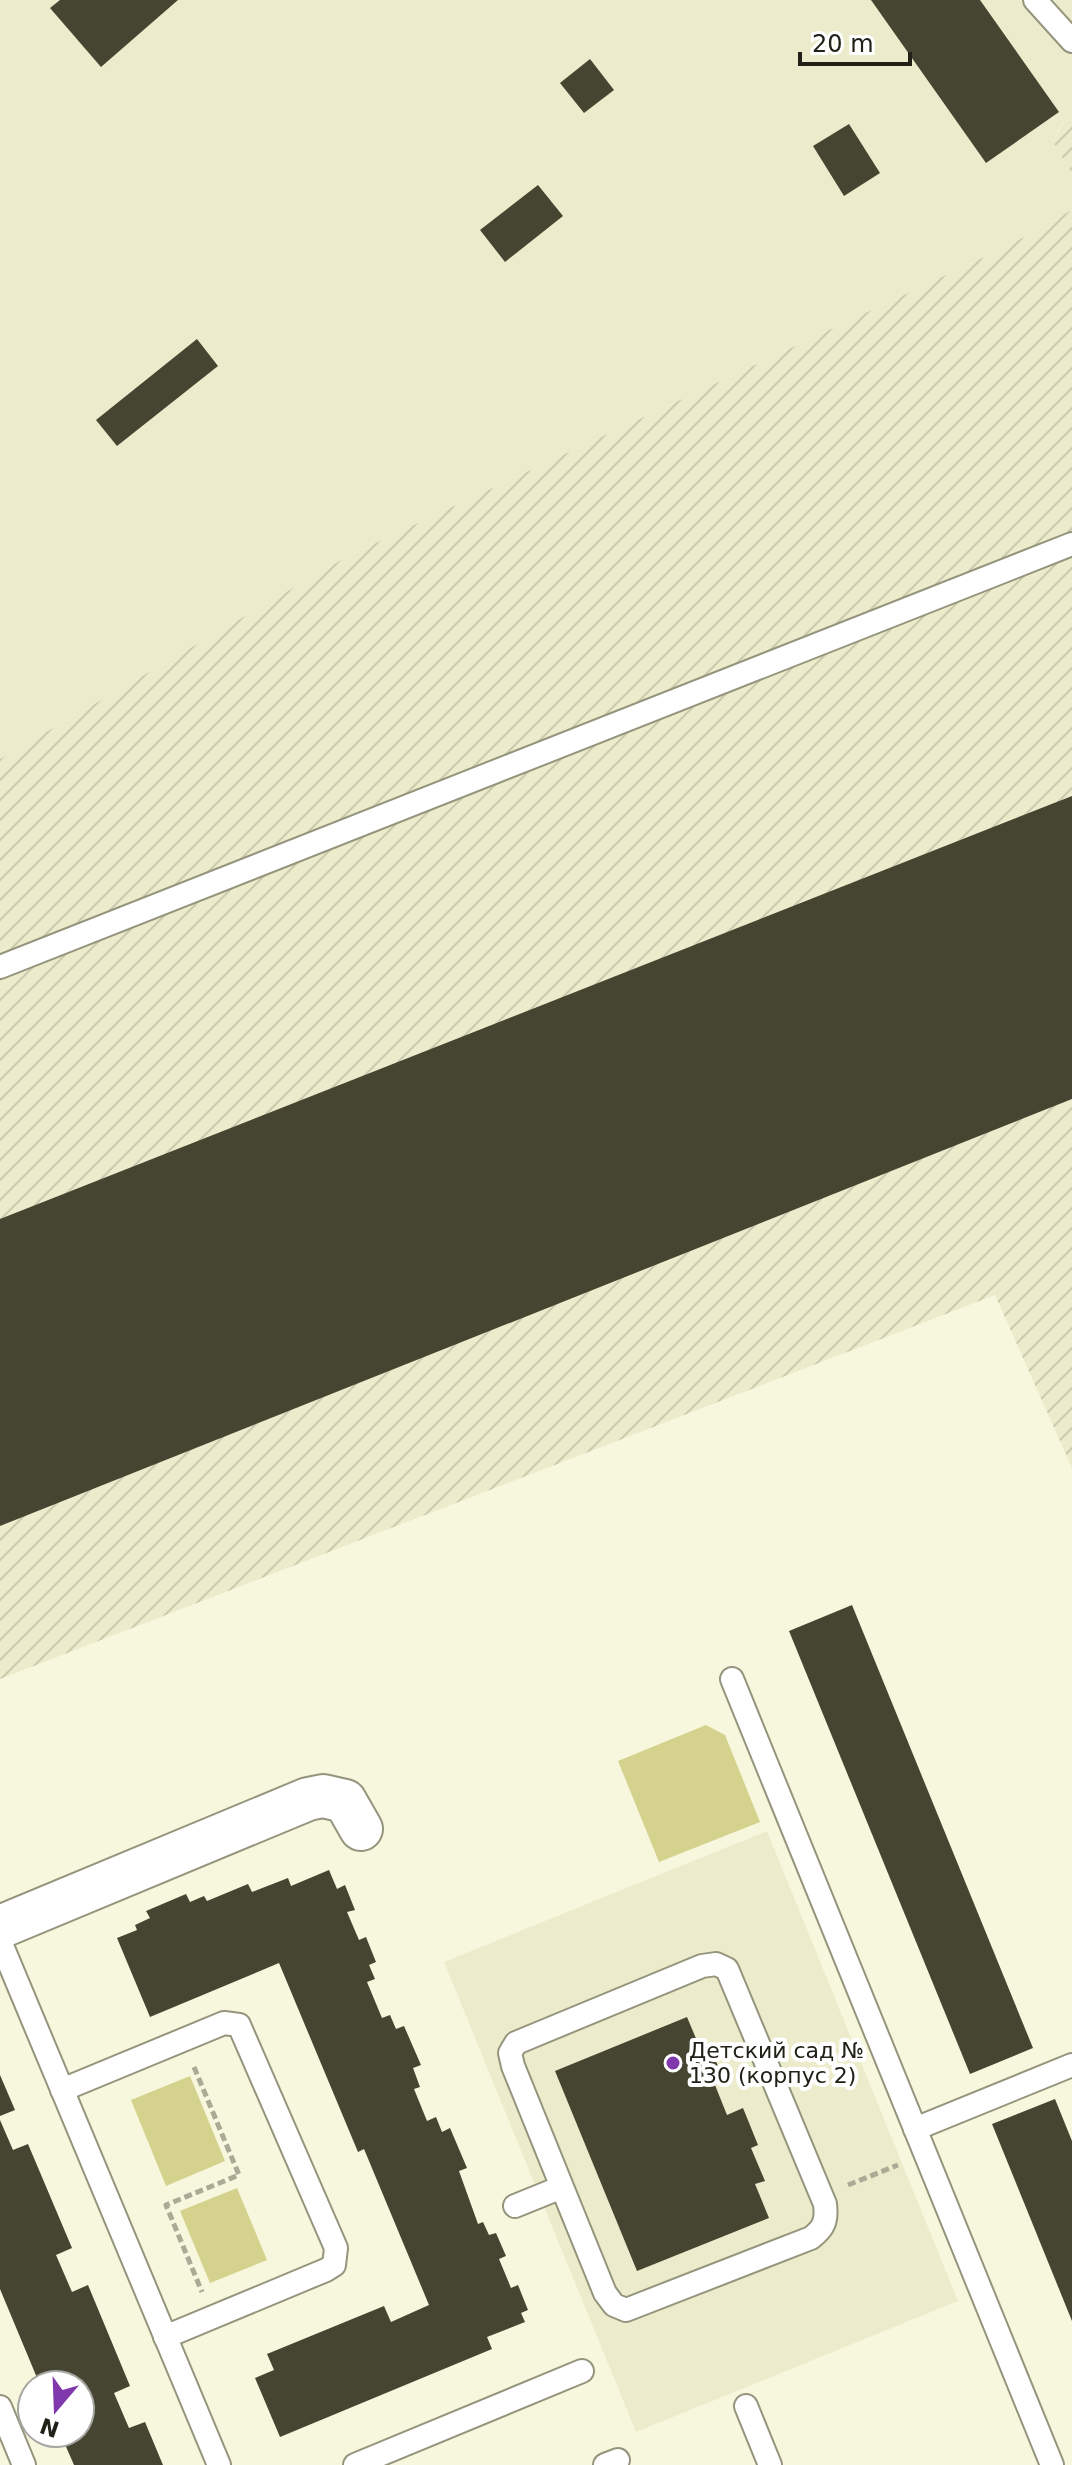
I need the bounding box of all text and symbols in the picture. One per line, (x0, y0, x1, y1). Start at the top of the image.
scale bar (800, 16, 910, 66)
text: 20 m (812, 30, 874, 58)
place label: Детский сад № 130 (корпус 2) (689, 2038, 864, 2088)
marker: Детский сад № 130 (корпус 2) (664, 2054, 682, 2072)
north arrow (16, 2369, 96, 2449)
text: N (37, 2413, 62, 2442)

